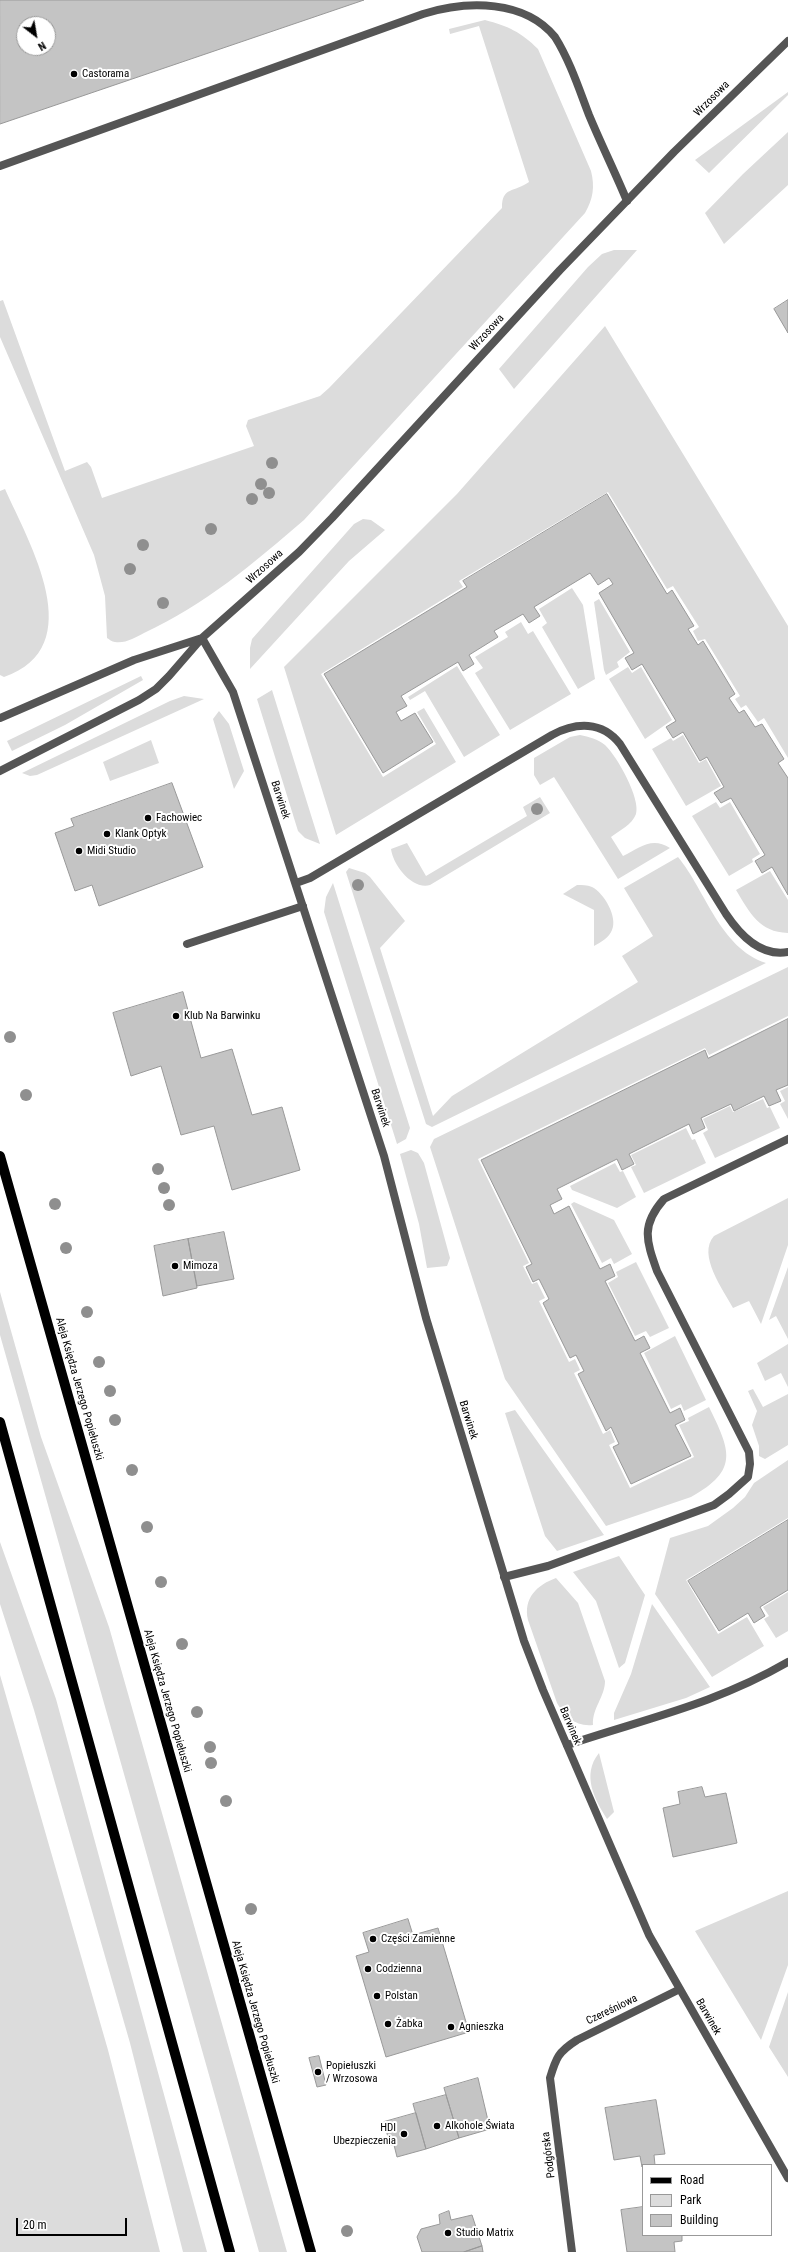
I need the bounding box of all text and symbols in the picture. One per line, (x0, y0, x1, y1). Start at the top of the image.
north arrow (16, 16, 56, 56)
text: N (36, 39, 48, 53)
place label: Castorama (82, 67, 129, 81)
marker: Castorama (69, 69, 79, 79)
street label: Wrzosowa (691, 78, 733, 120)
street label: Wrzosowa (467, 312, 507, 354)
street label: Wrzosowa (244, 547, 286, 587)
street label: Barwinek (268, 779, 292, 821)
place label: Fachowiec (156, 811, 202, 825)
marker: Fachowiec (143, 813, 153, 823)
place label: Klank Optyk (115, 827, 166, 841)
marker: Klank Optyk (102, 829, 112, 839)
place label: Midi Studio (87, 844, 136, 858)
marker: Midi Studio (74, 846, 84, 856)
place label: Klub Na Barwinku (184, 1009, 260, 1023)
marker: Klub Na Barwinku (171, 1011, 181, 1021)
street label: Barwinek (368, 1087, 392, 1129)
place label: Mimoza (183, 1259, 218, 1273)
marker: Mimoza (170, 1261, 180, 1271)
street label: Aleja Księdza Jerzego Popiełuszki (52, 1316, 106, 1462)
street label: Barwinek (456, 1399, 480, 1441)
street label: Aleja Księdza Jerzego Popiełuszki (140, 1628, 194, 1774)
street label: Barwinek (556, 1705, 584, 1747)
place label: Części Zamienne (381, 1932, 455, 1946)
marker: Części Zamienne (368, 1934, 378, 1944)
street label: Aleja Księdza Jerzego Popiełuszki (228, 1939, 282, 2085)
place label: Codzienna (376, 1962, 422, 1976)
marker: Codzienna (363, 1964, 373, 1974)
place label: Polstan (385, 1989, 418, 2003)
marker: Polstan (372, 1991, 382, 2001)
street label: Czereśniowa (584, 1992, 640, 2028)
street label: Barwinek (692, 1996, 724, 2038)
place label: Żabka (396, 2017, 423, 2031)
marker: Żabka (383, 2019, 393, 2029)
place label: Agnieszka (459, 2020, 504, 2034)
marker: Agnieszka (446, 2022, 456, 2032)
place label: Popiełuszki / Wrzosowa (326, 2059, 377, 2085)
marker: Popiełuszki / Wrzosowa (313, 2067, 323, 2077)
place label: Alkohole Świata (445, 2119, 515, 2133)
place label: HDI Ubezpieczenia (333, 2121, 396, 2147)
marker: Alkohole Świata (432, 2121, 442, 2131)
marker: HDI Ubezpieczenia (399, 2129, 409, 2139)
street label: Podgórska (540, 2131, 558, 2179)
legend (642, 2164, 772, 2236)
text: Road (680, 2173, 704, 2187)
text: Park (680, 2193, 701, 2207)
scale bar (18, 2210, 129, 2236)
text: Building (680, 2213, 718, 2227)
text: 20 m (23, 2218, 47, 2232)
place label: Studio Matrix (456, 2226, 514, 2240)
marker: Studio Matrix (443, 2228, 453, 2238)

